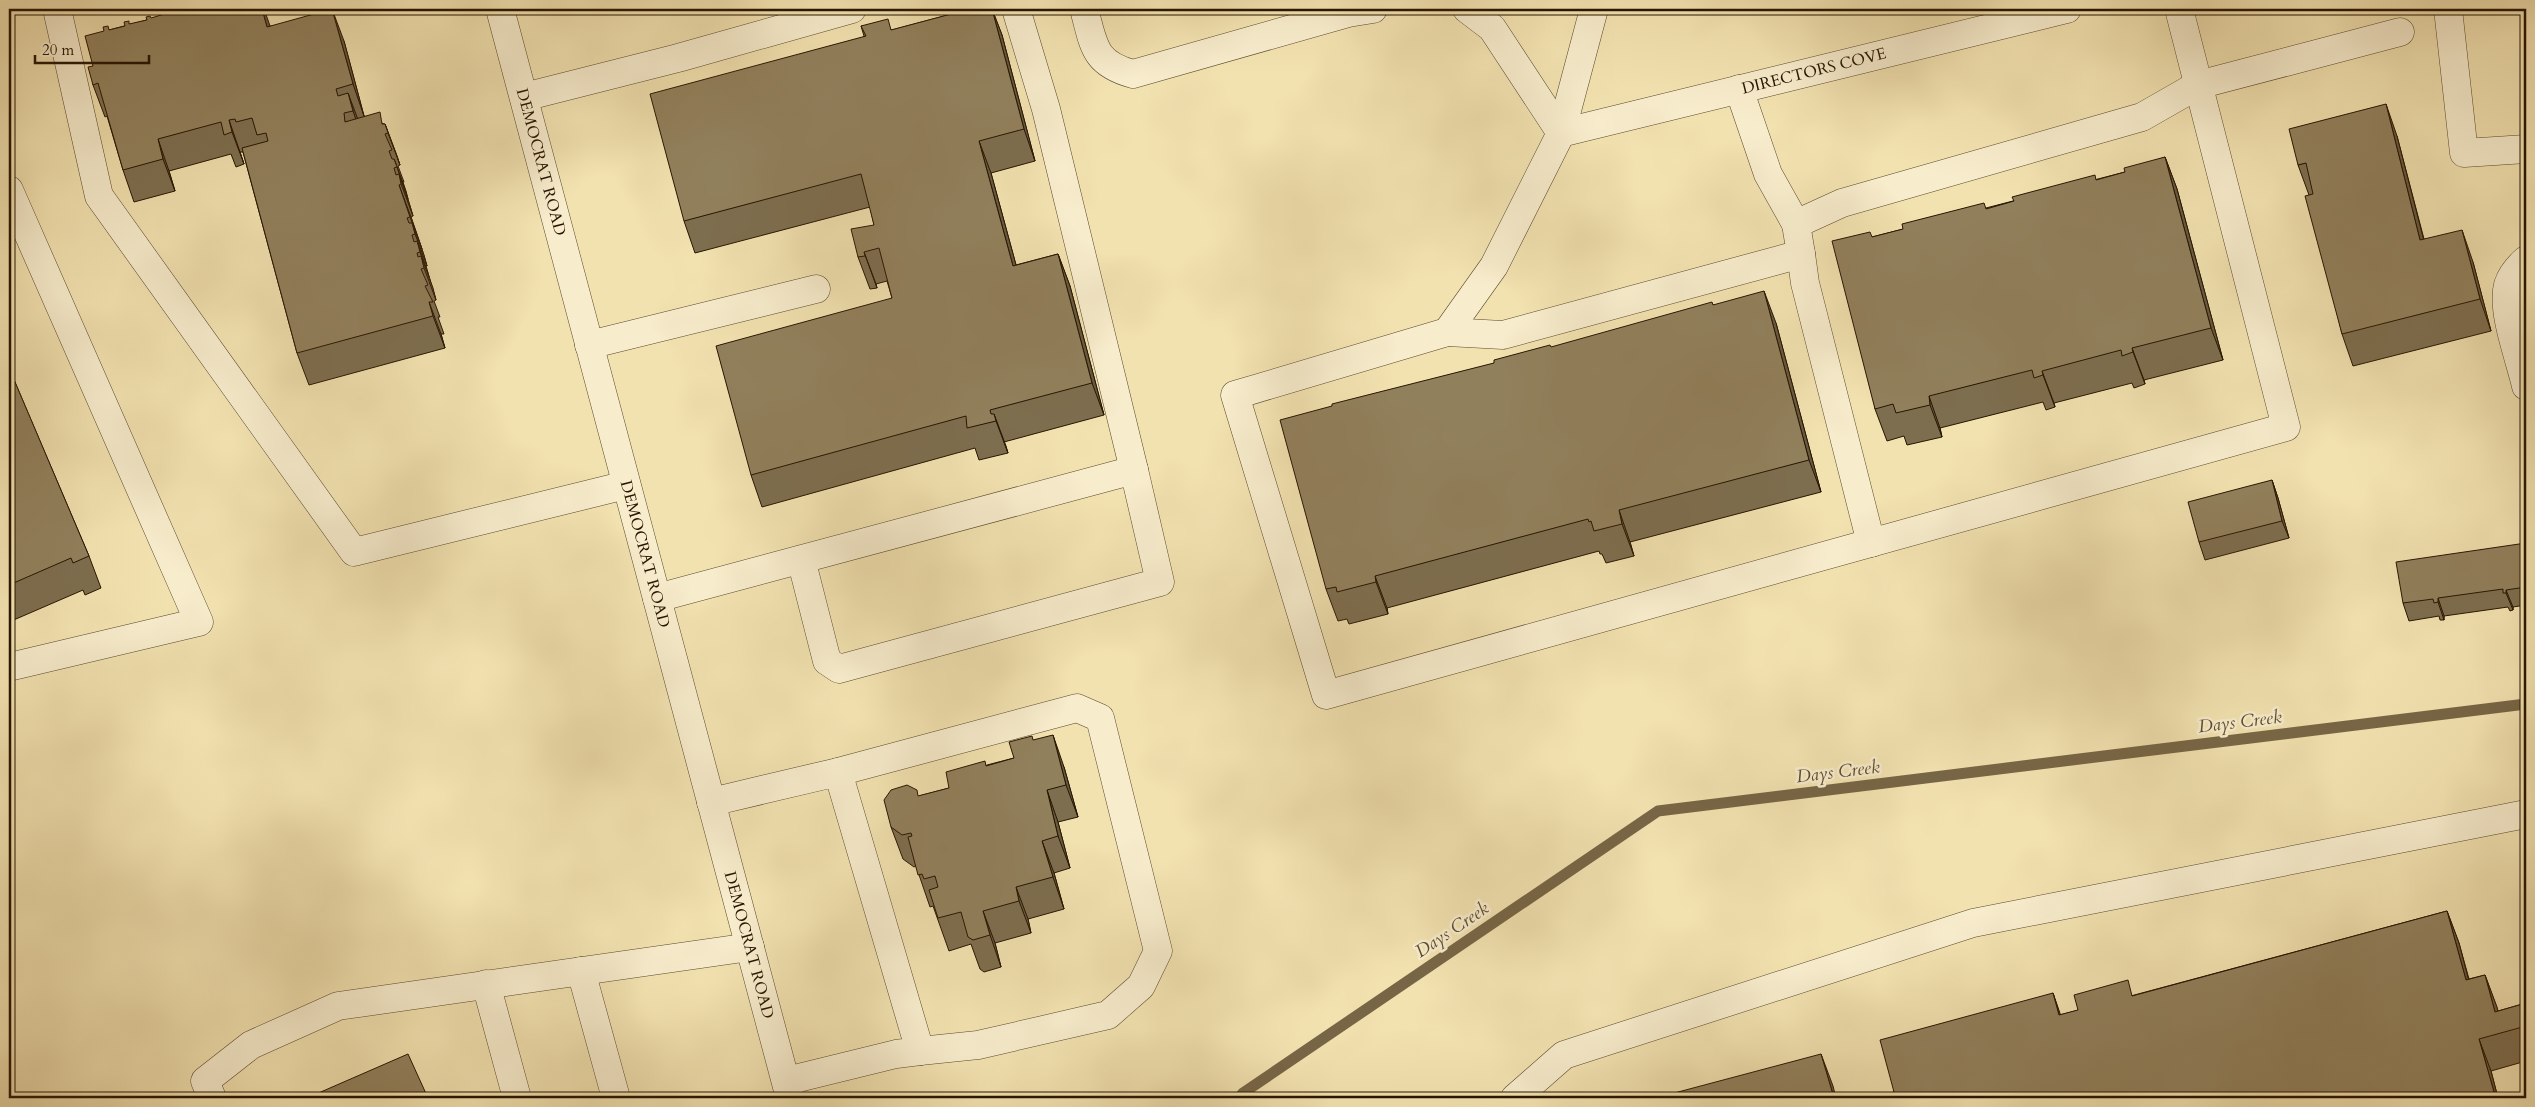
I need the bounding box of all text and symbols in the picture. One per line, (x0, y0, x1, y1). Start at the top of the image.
scale bar (35, 32, 149, 64)
text: 20 m (42, 40, 74, 60)
street label: DIRECTORS COVE (1739, 42, 1889, 100)
street label: DEMOCRAT ROAD (511, 86, 571, 238)
street label: DEMOCRAT ROAD (615, 478, 675, 630)
water label: Days Creek (2197, 704, 2283, 740)
water label: Days Creek (1795, 754, 1881, 790)
street label: DEMOCRAT ROAD (719, 869, 779, 1021)
water label: Days Creek (1410, 896, 1494, 964)

